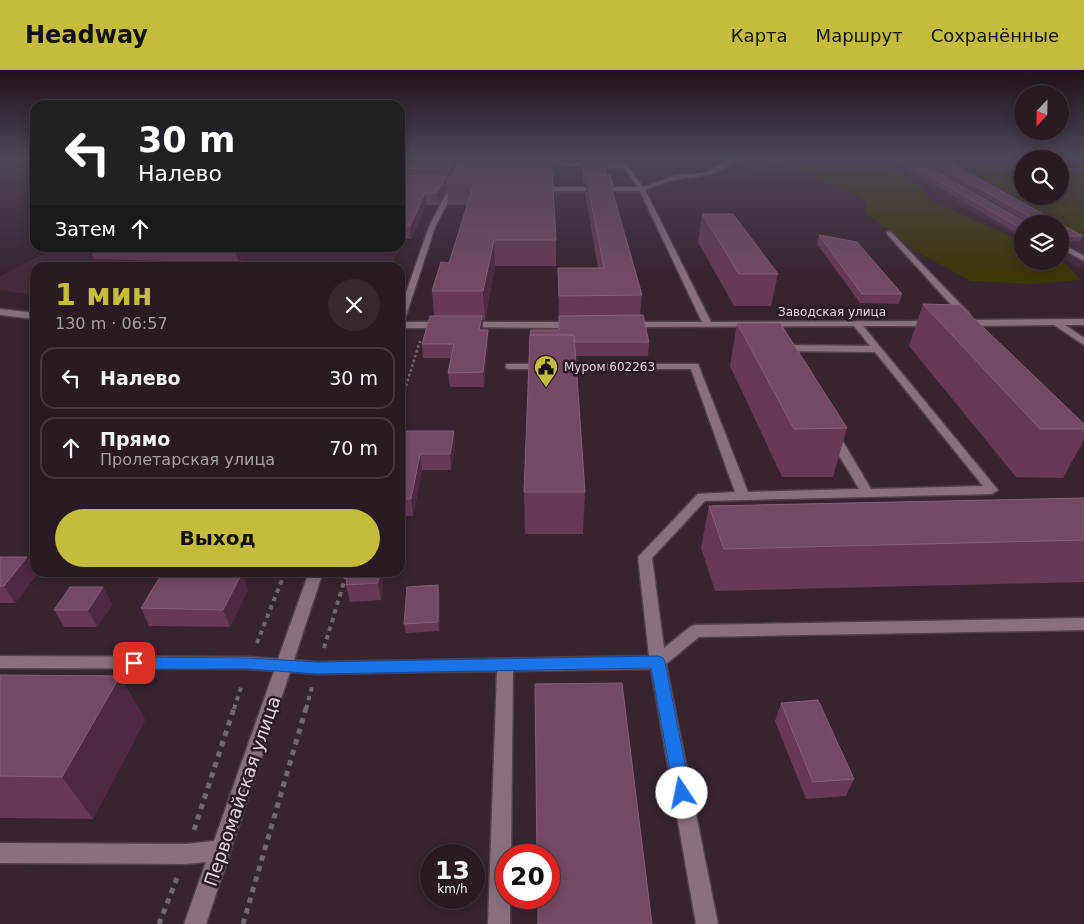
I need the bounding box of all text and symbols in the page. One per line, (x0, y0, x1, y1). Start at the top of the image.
text: Headway (25, 21, 148, 49)
text: Карта (731, 25, 788, 46)
text: Маршрут (816, 25, 903, 46)
text: Сохранённые (931, 25, 1059, 46)
north arrow (1014, 85, 1069, 140)
map controls (1014, 85, 1069, 270)
icon: left (55, 120, 120, 185)
text: 30 m (138, 120, 235, 160)
button: search (1014, 150, 1069, 205)
text: Налево (138, 161, 222, 186)
icon: ahead (126, 215, 154, 243)
button: layers (1014, 215, 1069, 270)
text: Затем (55, 218, 116, 240)
text: 1 мин (55, 277, 153, 312)
button: close (328, 279, 380, 331)
street label: Заводская улица (778, 305, 886, 319)
text: 130 m · 06:57 (55, 314, 168, 333)
public building icon: Муром 602263 (533, 354, 559, 388)
place label: Муром 602263 (564, 360, 655, 374)
icon: left (57, 364, 85, 392)
text: Налево (100, 367, 181, 389)
text: 30 m (329, 367, 378, 389)
text: Прямо (100, 428, 170, 450)
icon: ahead (57, 434, 85, 462)
text: 70 m (329, 437, 378, 459)
text: Пролетарская улица (100, 450, 275, 469)
button: Выход (55, 509, 380, 567)
pin (113, 642, 155, 684)
icon: arrive (120, 649, 148, 677)
street label: Первомайская улица (200, 693, 284, 889)
position arrow (655, 766, 707, 818)
speed limit sign: 20 (495, 844, 560, 909)
text: 13 (435, 856, 470, 885)
text: km/h (437, 882, 468, 896)

